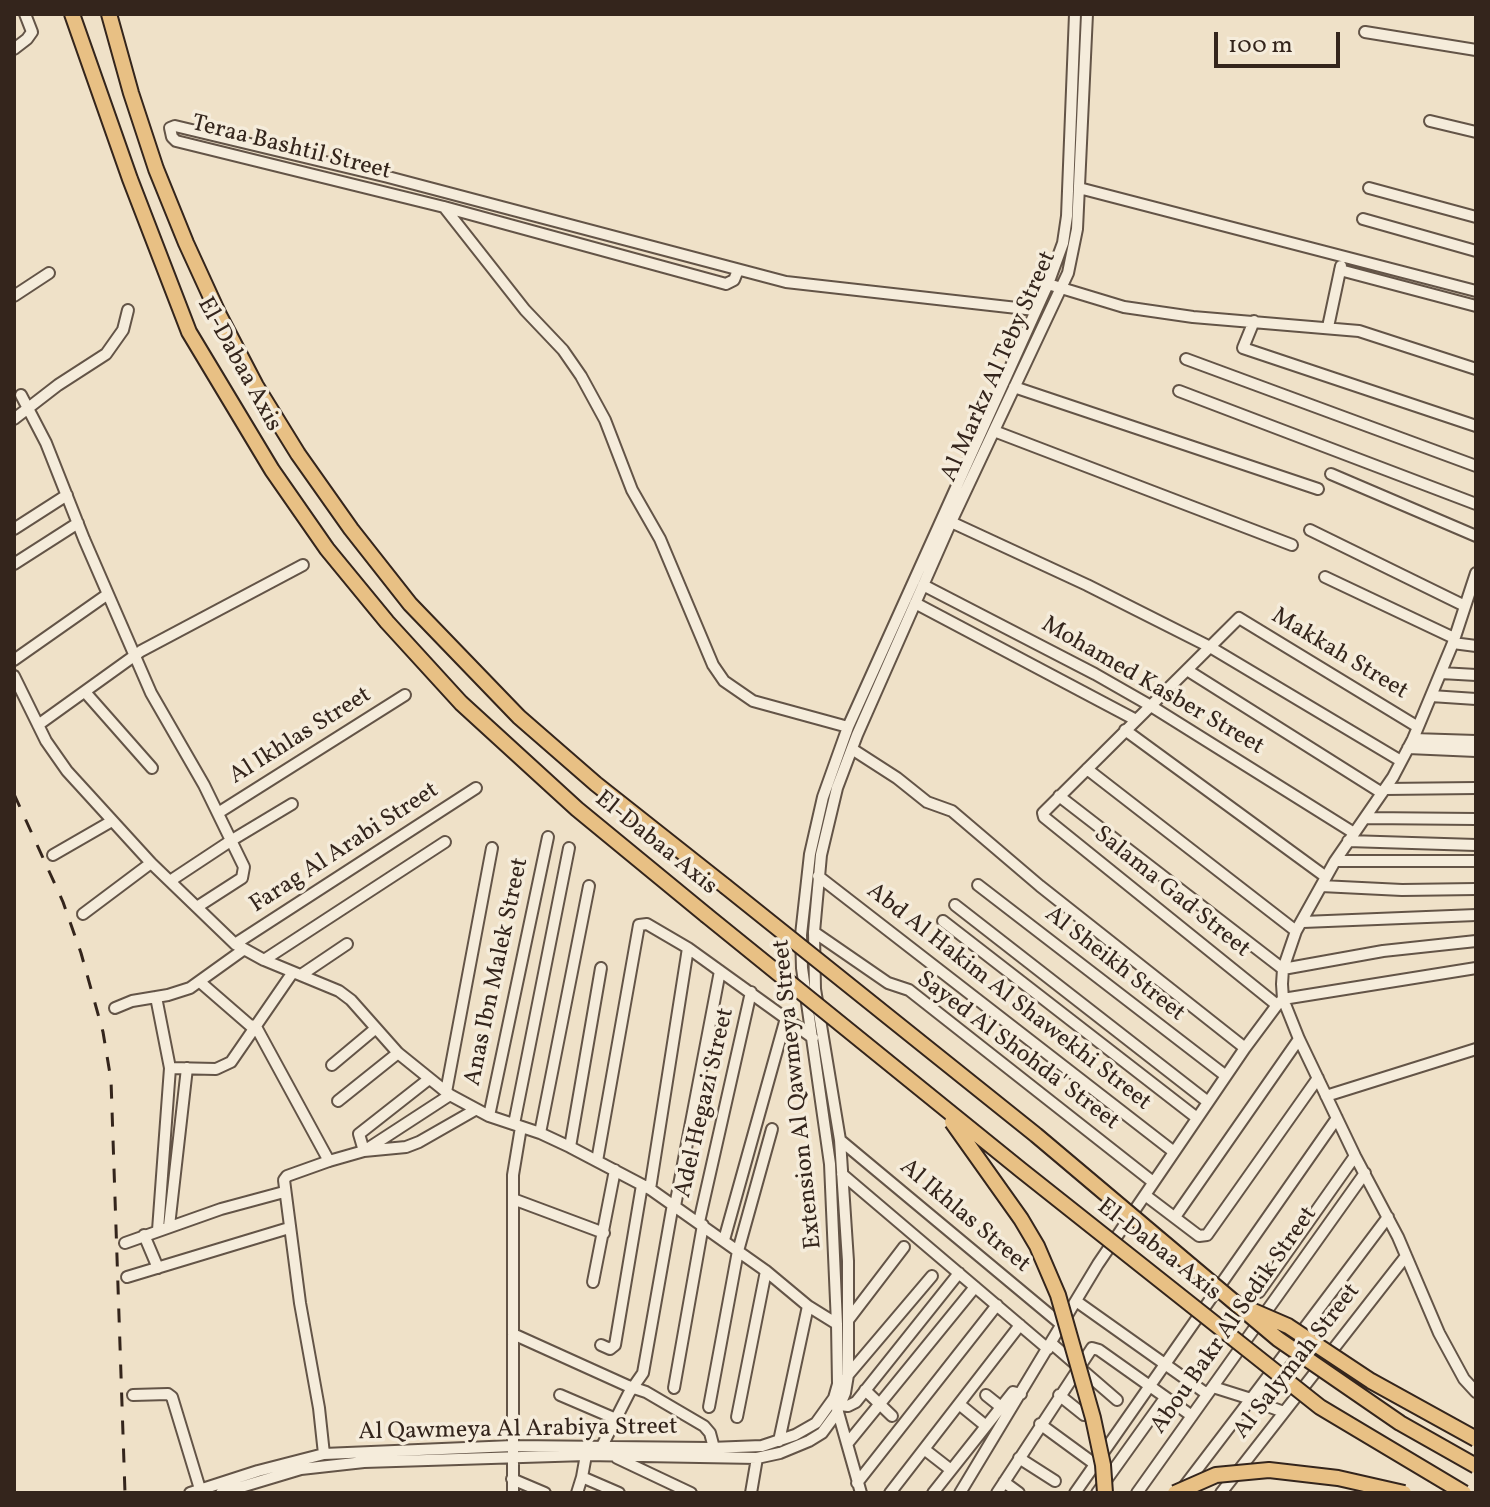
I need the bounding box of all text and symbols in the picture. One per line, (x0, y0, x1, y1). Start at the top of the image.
scale bar (1218, 16, 1344, 66)
text: 100 m (1228, 29, 1293, 63)
street label: Teraa Bashtil Street (188, 110, 394, 188)
street label: Al Markz Al Teby Street (936, 247, 1064, 487)
street label: El-Dabaa Axis (189, 293, 287, 437)
street label: Makkah Street (1265, 603, 1413, 707)
street label: Mohamed Kasber Street (1036, 611, 1268, 763)
street label: Al Ikhlas Street (225, 682, 377, 792)
street label: Farag Al Arabi Street (245, 777, 445, 921)
street label: El-Dabaa Axis (588, 786, 722, 902)
street label: Salama Gad Street (1087, 821, 1255, 965)
street label: Anas Ibn Malek Street (460, 855, 536, 1089)
street label: Abd Al Hakim Al Shawekhi Street (860, 878, 1156, 1118)
street label: Al Sheikh Street (1038, 901, 1190, 1029)
street label: Extension Al Qawmeya Street (768, 938, 830, 1250)
street label: Sayed Al Shohda' Street (910, 966, 1124, 1138)
street label: Adel Hegazi Street (670, 1005, 742, 1201)
street label: Al Ikhlas Street (893, 1154, 1035, 1280)
street label: El-Dabaa Axis (1090, 1194, 1226, 1308)
street label: Abou Bakr Al Sedik Street (1145, 1202, 1325, 1440)
street label: Al Salymah Street (1228, 1278, 1368, 1446)
street label: Al Qawmeya Al Arabiya Street (358, 1414, 678, 1448)

